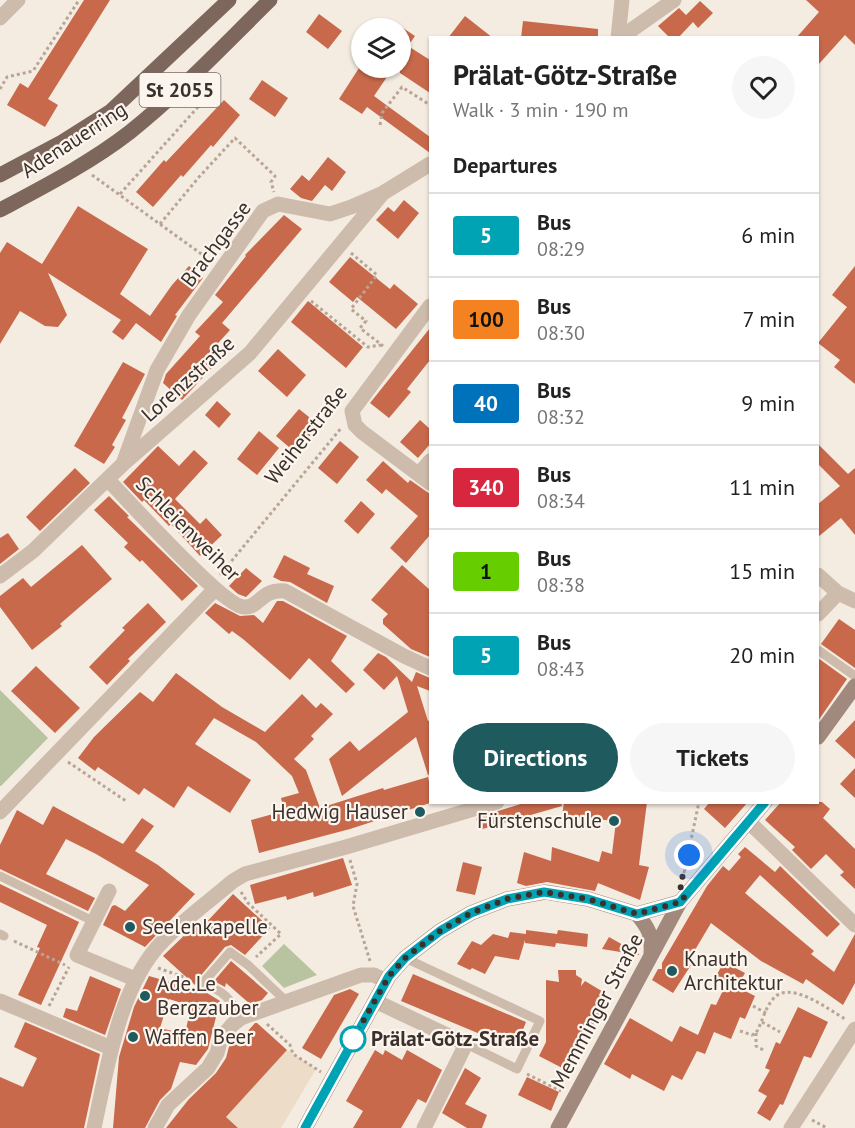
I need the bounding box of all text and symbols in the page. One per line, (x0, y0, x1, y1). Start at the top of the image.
map controls (351, 18, 411, 78)
button: layers (351, 18, 411, 78)
text: Prälat-Götz-Straße (453, 56, 677, 93)
button: heart (732, 56, 795, 119)
road number: St 2055 (140, 73, 220, 107)
street label: Adenauerring (16, 95, 132, 184)
text: Walk · 3 min · 190 m (453, 97, 629, 123)
text: Departures (453, 151, 557, 179)
street label: Brachgasse (174, 195, 257, 292)
text: Bus (537, 208, 571, 236)
text: 6 min (741, 221, 795, 249)
text: 5 (480, 222, 492, 249)
text: 08:29 (537, 236, 585, 262)
text: Bus (537, 292, 571, 320)
text: 7 min (743, 305, 795, 333)
text: 100 (468, 306, 504, 333)
text: 08:30 (537, 320, 585, 346)
street label: Lorenzstraße (135, 330, 240, 428)
text: Bus (537, 376, 571, 404)
street label: Weiherstraße (258, 380, 353, 490)
text: 9 min (741, 389, 795, 417)
text: 40 (474, 390, 498, 417)
text: 08:32 (537, 404, 585, 430)
text: Bus (537, 460, 571, 488)
street label: Schleienweiher (130, 470, 247, 587)
text: 11 min (729, 473, 795, 501)
text: 340 (468, 474, 504, 501)
text: 08:34 (537, 488, 585, 514)
text: Bus (537, 544, 571, 572)
text: 15 min (729, 557, 795, 585)
text: 1 (480, 558, 492, 585)
text: 08:38 (537, 572, 585, 598)
text: Bus (537, 628, 571, 656)
text: 20 min (729, 641, 795, 669)
text: 5 (480, 642, 492, 669)
text: 08:43 (537, 656, 585, 682)
button: Directions (453, 723, 618, 792)
button: Tickets (630, 723, 795, 792)
place label: Hedwig Hauser (271, 798, 408, 825)
marker: Hedwig Hauser (413, 805, 427, 819)
place label: Fürstenschule (477, 807, 602, 834)
marker: Fürstenschule (607, 814, 621, 828)
your location (674, 840, 704, 870)
place label: Seelenkapelle (142, 913, 268, 940)
marker: Seelenkapelle (123, 920, 137, 934)
street label: Memminger Straße (544, 928, 649, 1093)
place label: Knauth Architektur (684, 945, 783, 996)
marker: Knauth Architektur (665, 964, 679, 978)
place label: Ade.Le Bergzauber (157, 970, 259, 1021)
marker: Ade.Le Bergzauber (138, 989, 152, 1003)
place label: Waffen Beer (145, 1023, 253, 1050)
place label: Prälat-Götz-Straße (371, 1025, 539, 1052)
marker: Prälat-Götz-Straße (340, 1026, 366, 1052)
marker: Waffen Beer (126, 1030, 140, 1044)

